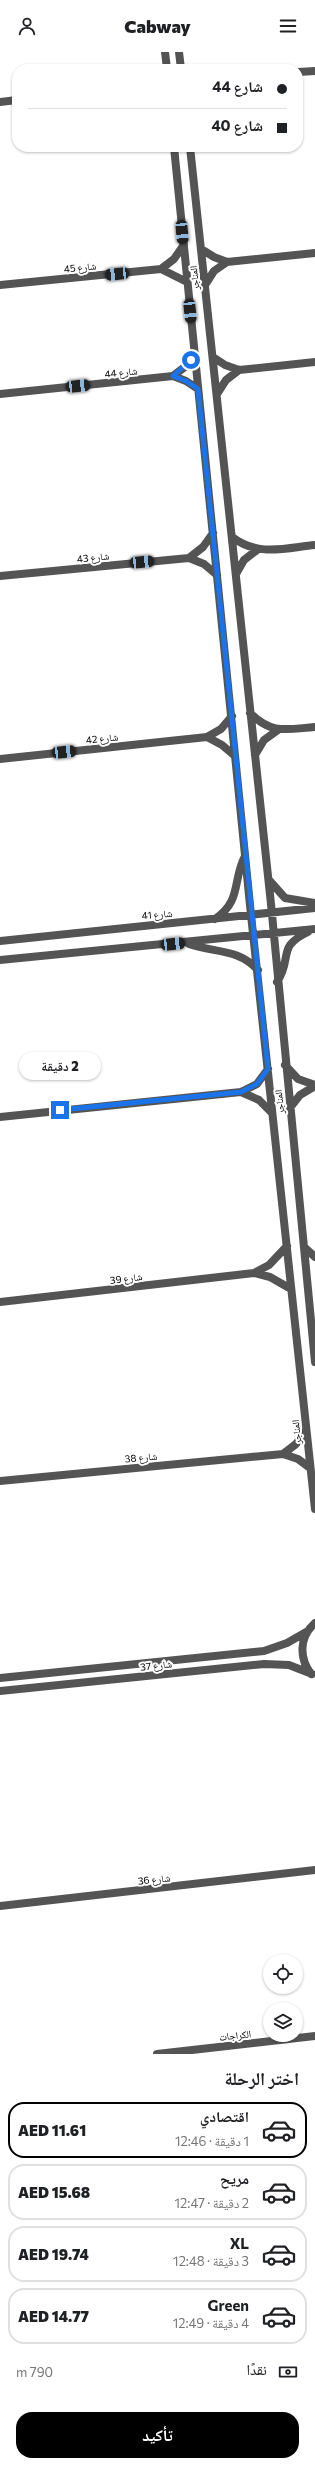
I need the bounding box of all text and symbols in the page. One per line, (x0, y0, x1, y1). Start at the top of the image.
icon: person (16, 15, 38, 37)
text: Cabway (124, 15, 191, 37)
icon: menu (277, 15, 299, 37)
text: شارع 44 (212, 77, 263, 95)
text: شارع 40 (211, 116, 263, 134)
car (175, 220, 189, 244)
street label: شارع 45 (63, 259, 97, 276)
street label: المناجر (187, 265, 201, 292)
car (104, 267, 130, 281)
car (183, 298, 197, 324)
route start (182, 351, 200, 369)
street label: شارع 44 (104, 364, 139, 381)
car (65, 379, 91, 393)
street label: شارع 43 (76, 549, 110, 566)
car (130, 555, 154, 569)
street label: شارع 42 (85, 730, 119, 747)
car (51, 745, 77, 759)
street label: شارع 41 (141, 907, 173, 922)
car (160, 937, 186, 951)
callout: 2 دقيقة (19, 1052, 101, 1080)
text: 2 دقيقة (41, 1058, 79, 1074)
street label: المناجر (272, 1089, 286, 1116)
route end (51, 1101, 69, 1119)
street label: شارع 39 (109, 1270, 143, 1287)
street label: المناجر (289, 1419, 303, 1446)
street label: شارع 38 (124, 1450, 158, 1465)
street label: شارع 37 (140, 1657, 173, 1674)
street label: شارع 36 (137, 1871, 171, 1888)
map controls (263, 1954, 303, 2042)
button: locate (263, 1954, 303, 1994)
button: layers (263, 2002, 303, 2042)
street label: الكراجات (218, 2027, 252, 2043)
text: اختر الرحلة (225, 2067, 299, 2089)
text: اقتصادي (200, 2107, 249, 2125)
icon: car (261, 2112, 297, 2148)
text: AED 11.61 (18, 2121, 86, 2139)
text: 1 دقيقة · 12:46 (175, 2133, 249, 2149)
text: مريح (220, 2169, 249, 2187)
icon: car (261, 2174, 297, 2210)
text: AED 15.68 (18, 2183, 90, 2201)
text: 2 دقيقة · 12:47 (175, 2195, 249, 2211)
text: XL (230, 2234, 249, 2252)
icon: car (261, 2236, 297, 2272)
text: AED 19.74 (18, 2245, 89, 2263)
text: 3 دقيقة · 12:48 (173, 2253, 249, 2269)
text: Green (208, 2296, 249, 2314)
icon: car (261, 2298, 297, 2334)
text: AED 14.77 (18, 2307, 89, 2325)
text: 4 دقيقة · 12:49 (173, 2315, 249, 2331)
text: نقدًا (246, 2360, 267, 2378)
icon: cash (277, 2361, 299, 2383)
text: 790 m (16, 2364, 53, 2380)
button: تأكيد (16, 2412, 299, 2458)

